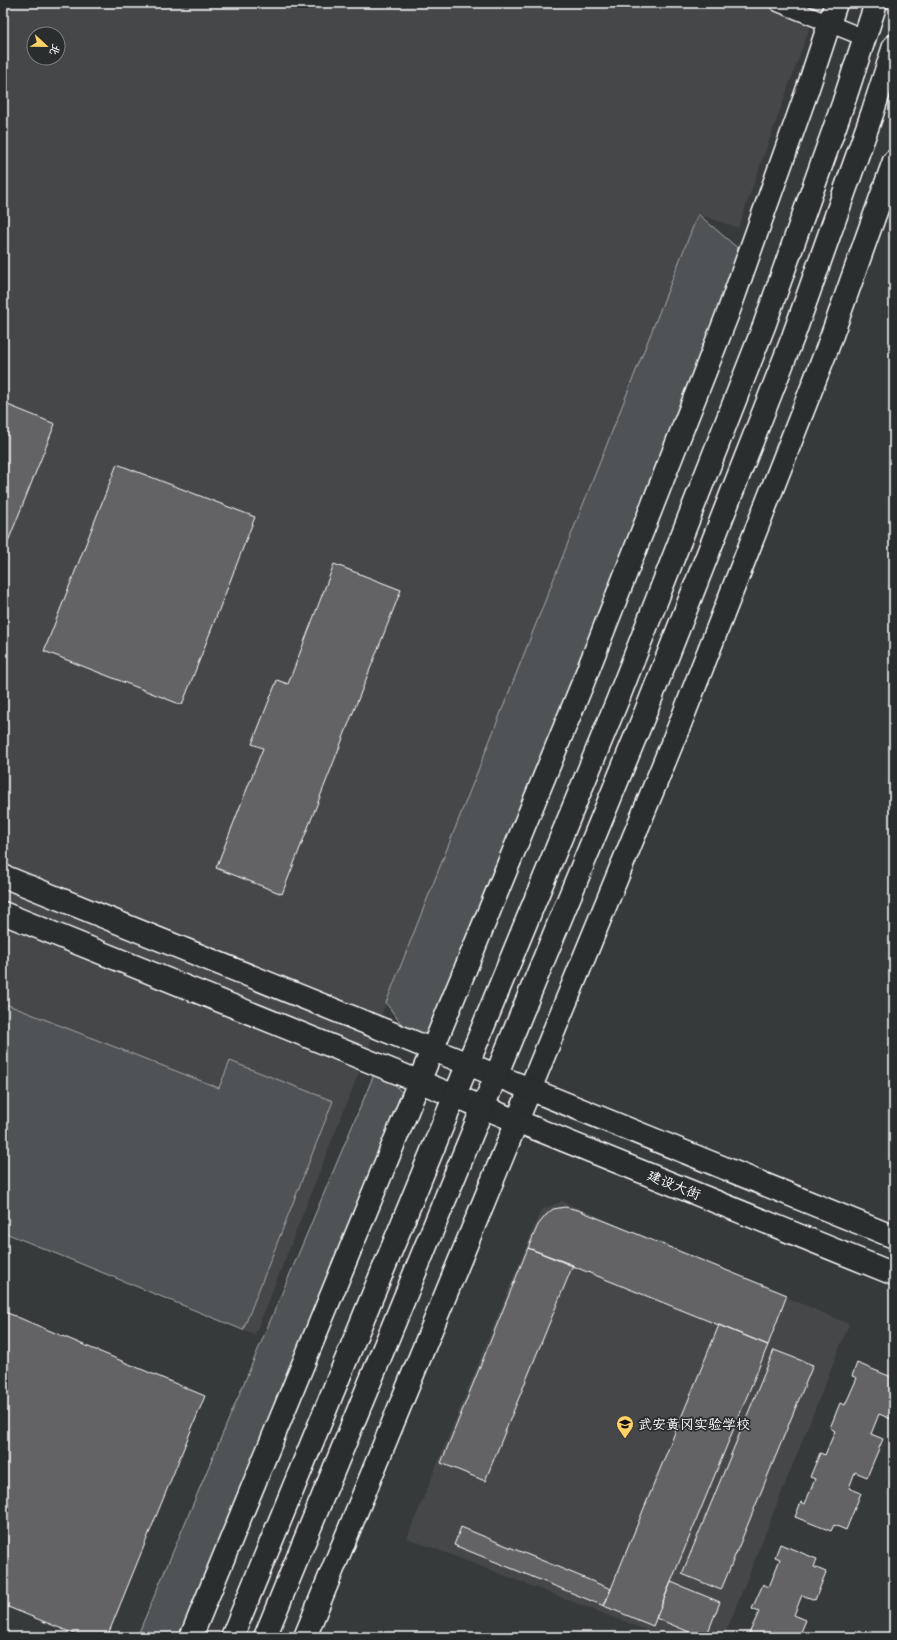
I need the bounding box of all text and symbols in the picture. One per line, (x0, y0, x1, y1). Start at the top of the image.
north arrow (26, 26, 66, 66)
text: 北 (47, 42, 63, 57)
street label: 建设大街 (645, 1167, 703, 1203)
school or university icon: 武安黄冈实验学校 (615, 1414, 635, 1439)
place label: 武安黄冈实验学校 (638, 1416, 750, 1433)

